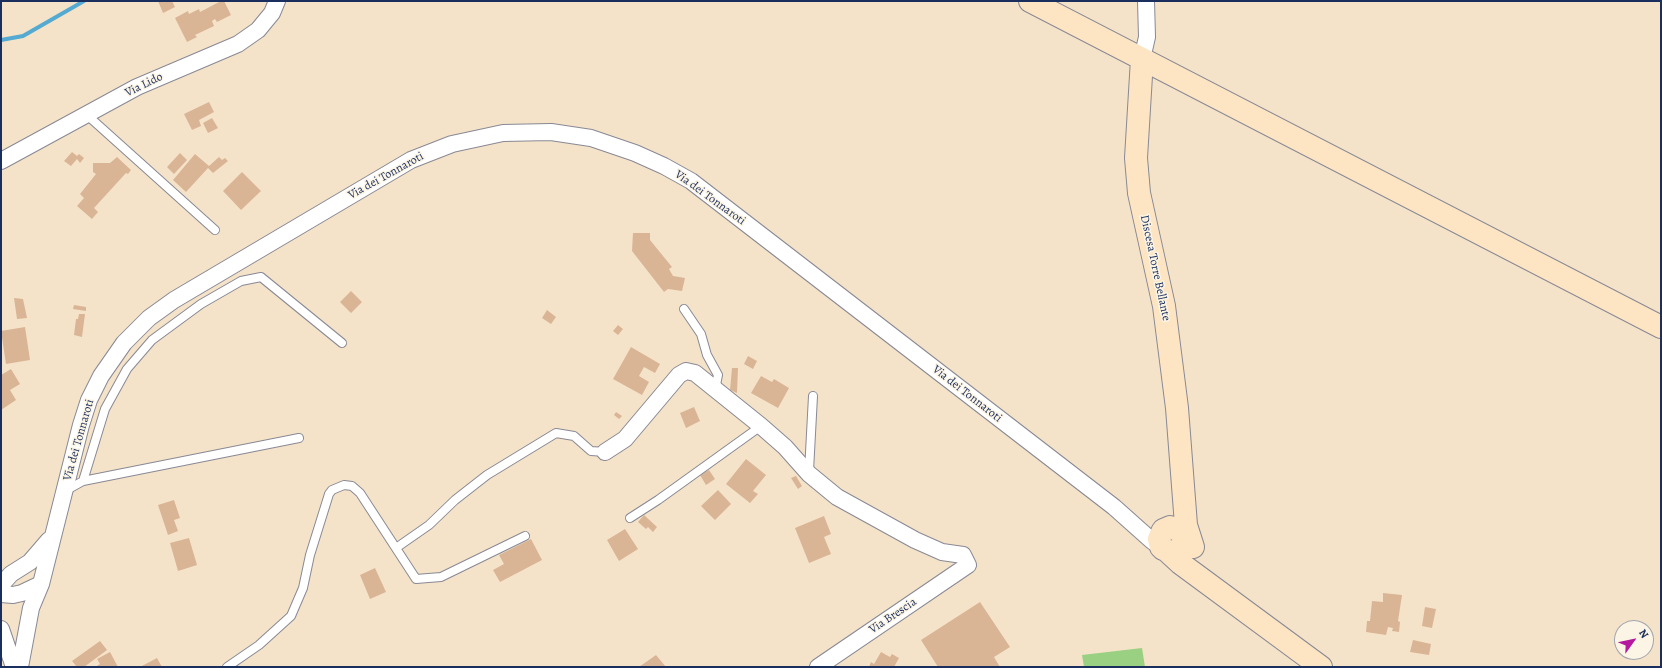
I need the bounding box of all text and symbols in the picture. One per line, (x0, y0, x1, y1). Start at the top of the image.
street label: Via Lido (123, 70, 165, 100)
street label: Via dei Tonnaroti (346, 149, 426, 203)
street label: Via dei Tonnaroti (672, 167, 748, 229)
street label: Discesa Torre Bellante (1137, 214, 1173, 322)
street label: Via dei Tonnaroti (929, 362, 1005, 426)
street label: Via dei Tonnaroti (60, 398, 98, 482)
street label: Via Brescia (867, 595, 919, 637)
north arrow (1614, 620, 1654, 660)
text: N (1635, 626, 1652, 641)

